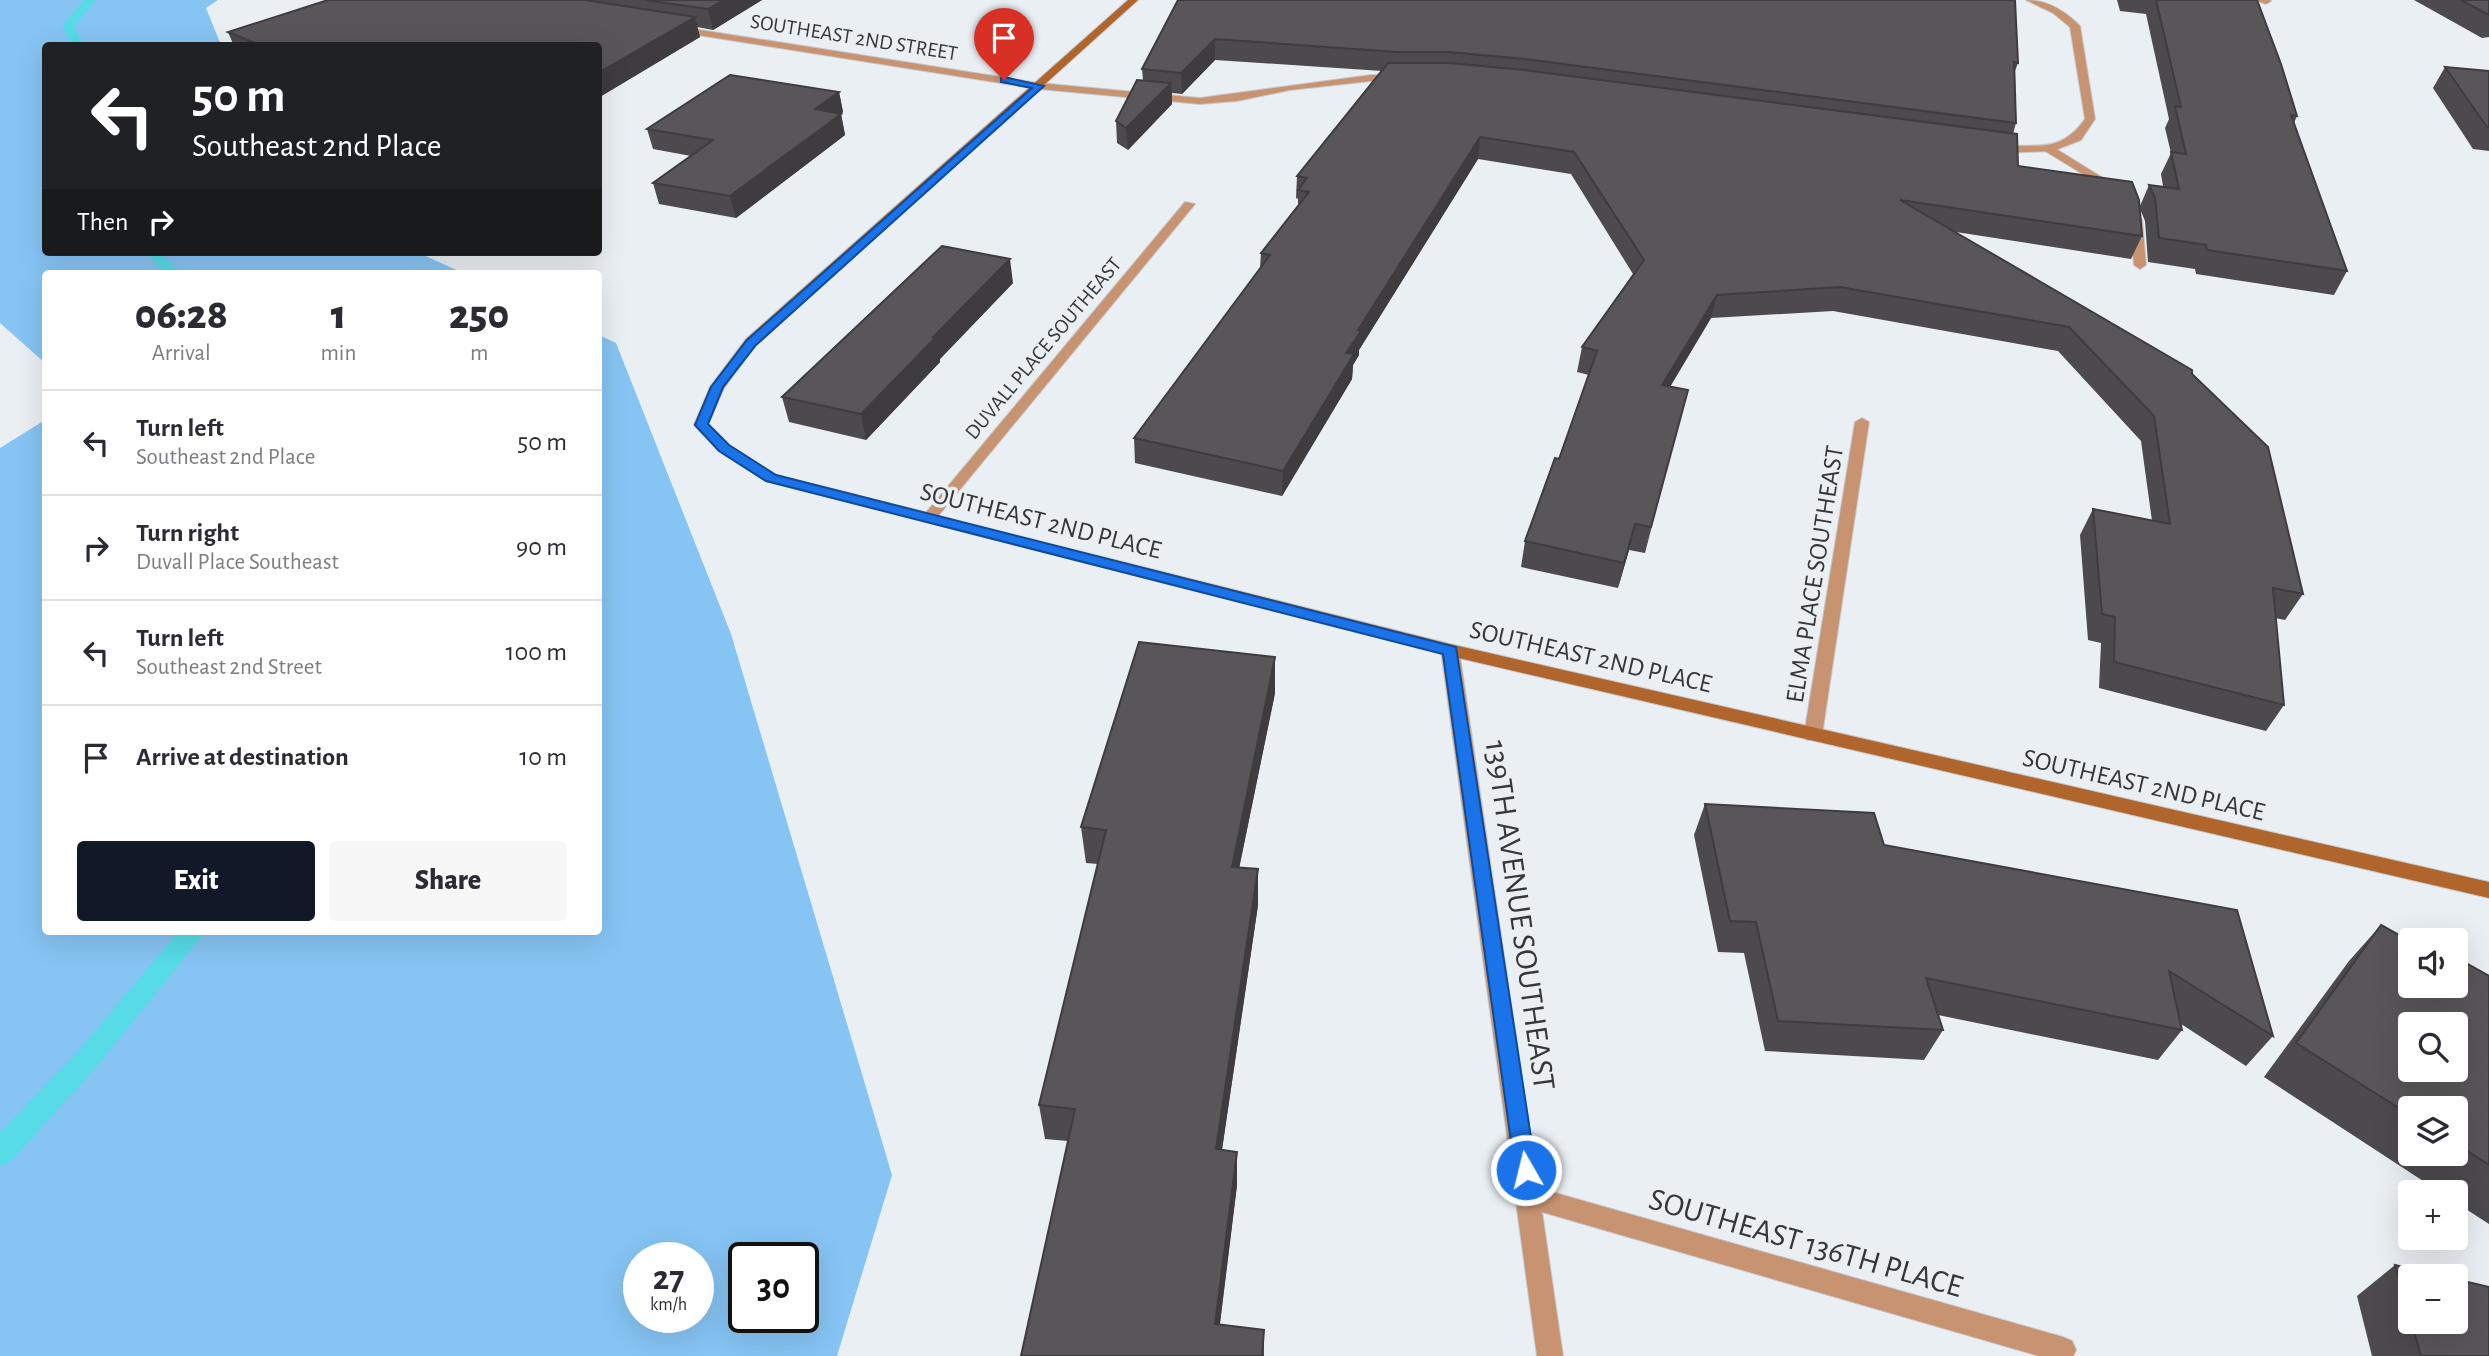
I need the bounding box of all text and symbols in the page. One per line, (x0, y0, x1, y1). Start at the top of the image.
pin (974, 8, 1034, 80)
street label: SOUTHEAST 2ND STREET (749, 11, 959, 64)
icon: arrive (985, 19, 1023, 57)
icon: left (77, 70, 168, 161)
text: 50 m (192, 72, 286, 121)
text: Southeast 2nd Place (192, 130, 442, 162)
icon: right (142, 203, 180, 241)
text: Then (77, 209, 128, 235)
street label: DUVALL PLACE SOUTHEAST (961, 253, 1125, 443)
text: 06:28 (135, 294, 228, 336)
text: 1 (331, 294, 346, 336)
text: 250 (449, 294, 509, 336)
text: Arrival (152, 342, 211, 365)
text: min (320, 342, 356, 365)
text: m (470, 342, 488, 365)
text: Turn left (136, 415, 224, 441)
icon: left (77, 424, 115, 462)
text: 50 m (517, 429, 567, 455)
street label: ELMA PLACE SOUTHEAST (1782, 443, 1848, 705)
text: Southeast 2nd Place (136, 446, 315, 469)
street label: SOUTHEAST 2ND PLACE (917, 478, 1164, 564)
text: Turn right (136, 520, 239, 546)
icon: right (77, 529, 115, 567)
text: 90 m (516, 534, 567, 560)
text: Duvall Place Southeast (136, 551, 339, 574)
street label: SOUTHEAST 2ND PLACE (1467, 616, 1714, 698)
text: Turn left (136, 625, 224, 651)
icon: left (77, 634, 115, 672)
text: 100 m (506, 639, 567, 665)
text: Southeast 2nd Street (136, 656, 322, 679)
street label: 139TH AVENUE SOUTHEAST (1480, 738, 1560, 1093)
icon: arrive (77, 739, 115, 777)
text: Arrive at destination (136, 744, 349, 770)
text: 10 m (519, 744, 567, 770)
street label: SOUTHEAST 2ND PLACE (2020, 744, 2267, 826)
button: Exit (77, 841, 315, 921)
button: Share (329, 841, 567, 921)
map controls (2398, 928, 2468, 1334)
button: sound (2398, 928, 2468, 998)
button: search (2398, 1012, 2468, 1082)
button: layers (2398, 1096, 2468, 1166)
position arrow (1489, 1133, 1563, 1207)
button: + (2398, 1180, 2468, 1250)
street label: SOUTHEAST 136TH PLACE (1645, 1183, 1966, 1303)
speed limit sign: 30 (728, 1242, 819, 1333)
text: 27 (653, 1261, 684, 1296)
button: − (2398, 1264, 2468, 1334)
text: km/h (650, 1296, 687, 1314)

